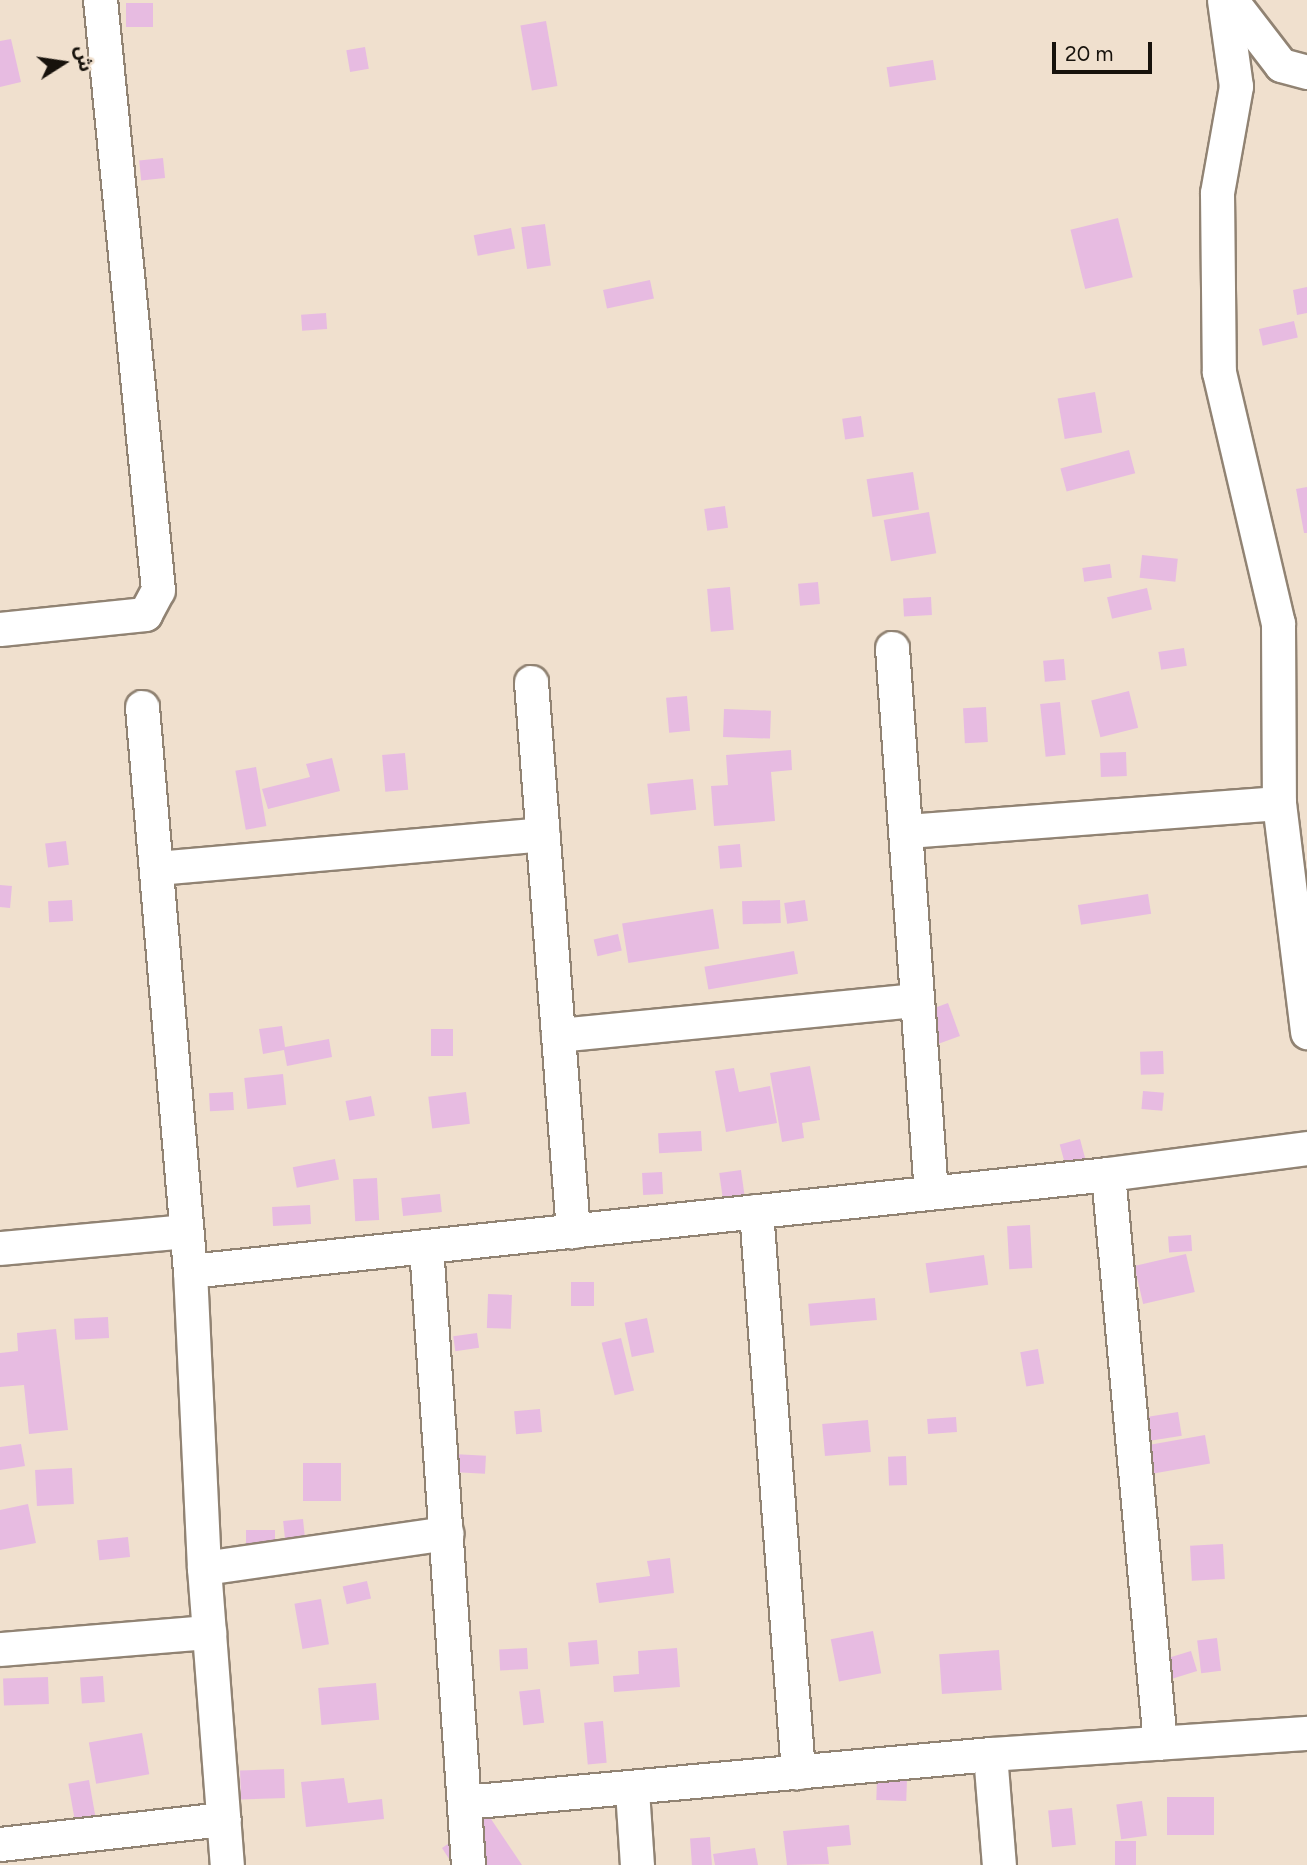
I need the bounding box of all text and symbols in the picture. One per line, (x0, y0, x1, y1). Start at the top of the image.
north arrow (28, 28, 98, 98)
scale bar (1055, 28, 1155, 72)
text: 20 m (1065, 41, 1113, 66)
text: ش (70, 43, 98, 74)

